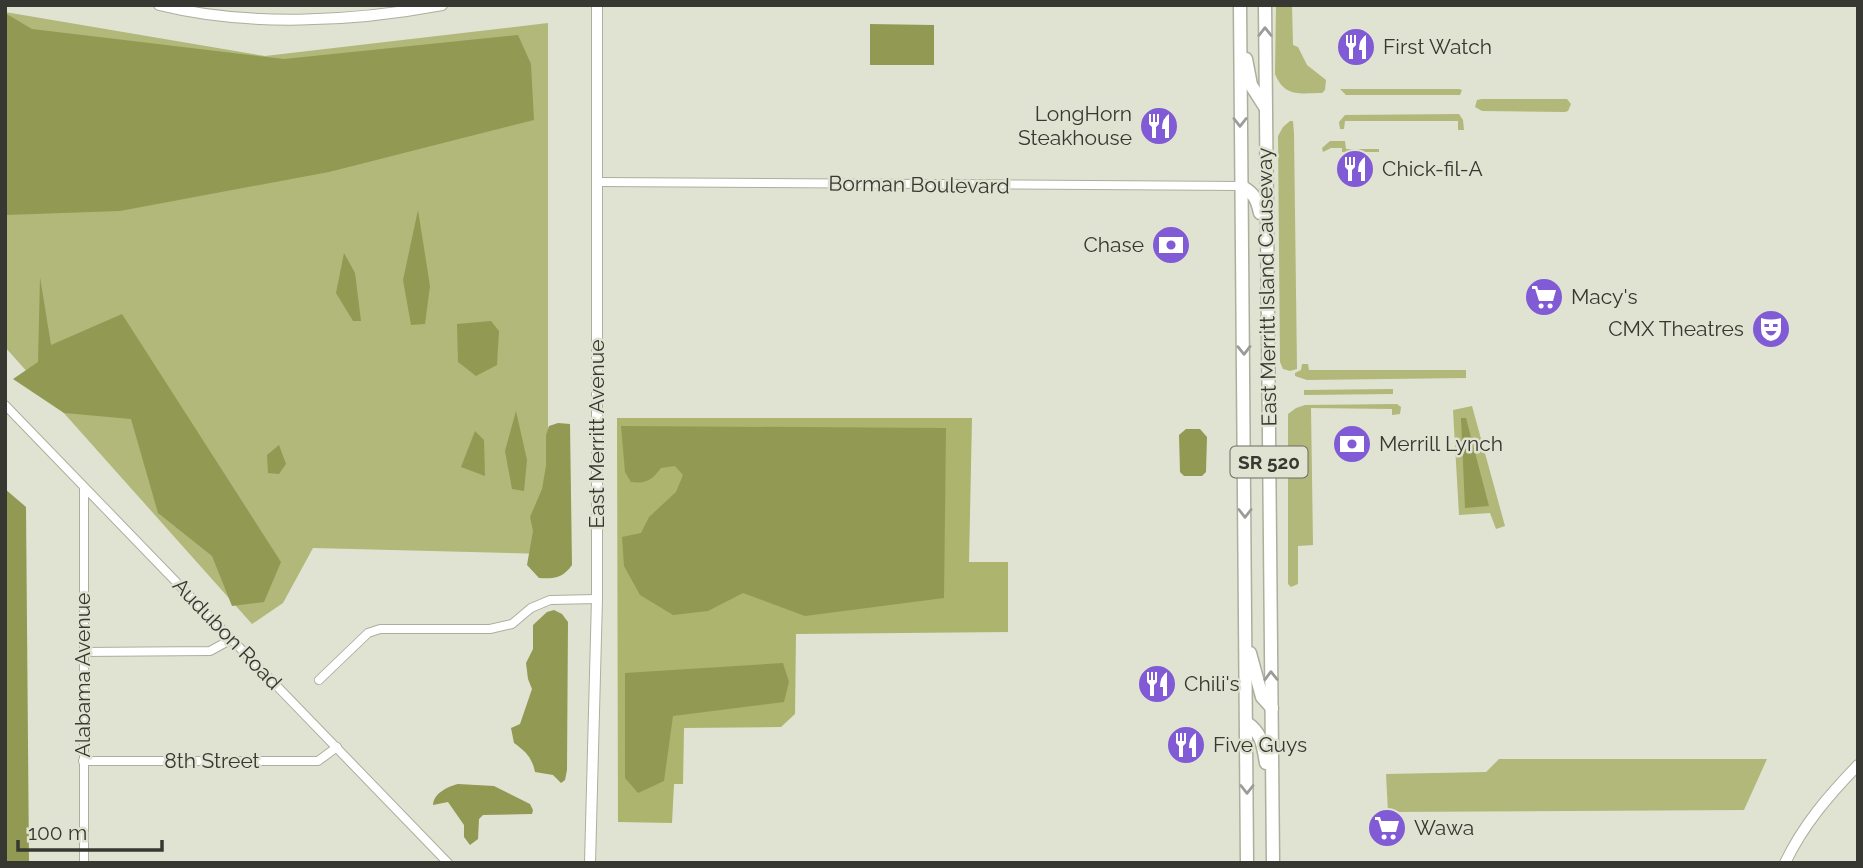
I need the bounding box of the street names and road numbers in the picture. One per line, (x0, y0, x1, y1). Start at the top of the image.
street label: East Merritt Island Causeway (1252, 147, 1281, 427)
street label: Borman Boulevard (828, 170, 1010, 199)
street label: East Merritt Avenue (584, 339, 609, 529)
road number: SR 520 (1230, 446, 1308, 477)
street label: Audubon Road (168, 573, 287, 695)
street label: Alabama Avenue (70, 593, 95, 757)
street label: 8th Street (164, 748, 260, 773)

